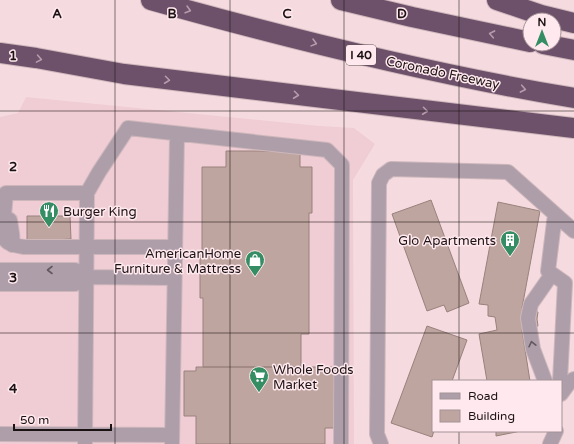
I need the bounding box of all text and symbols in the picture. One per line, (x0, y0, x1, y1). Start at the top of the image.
text: A (52, 6, 62, 22)
text: B (167, 6, 177, 22)
one-way arrow (185, 6, 192, 14)
text: C (282, 6, 292, 22)
text: D (397, 6, 407, 22)
north arrow (522, 12, 562, 52)
text: N (538, 16, 546, 29)
one-way arrow (489, 30, 495, 39)
one-way arrow (311, 39, 317, 47)
road number: I 40 (346, 45, 376, 65)
text: 1 (9, 48, 17, 64)
street label: Coronado Freeway (385, 53, 501, 93)
one-way arrow (35, 54, 42, 63)
one-way arrow (164, 75, 170, 84)
one-way arrow (520, 84, 526, 92)
one-way arrow (293, 90, 299, 99)
one-way arrow (422, 106, 428, 115)
text: 2 (9, 159, 17, 175)
restaurant icon: Burger King (38, 200, 60, 228)
place label: Burger King (63, 204, 137, 220)
building icon: Glo Apartments (499, 229, 521, 257)
place label: Glo Apartments (398, 233, 496, 249)
place label: AmericanHome Furniture & Mattress (114, 246, 241, 277)
shop icon: AmericanHome Furniture & Mattress (244, 249, 266, 277)
one-way arrow (47, 266, 53, 274)
text: 3 (9, 270, 17, 286)
one-way arrow (529, 341, 537, 347)
place label: Whole Foods Market (273, 362, 354, 393)
supermarket icon: Whole Foods Market (248, 365, 270, 393)
legend (432, 380, 562, 432)
text: 4 (9, 381, 18, 397)
text: Road (468, 389, 498, 403)
scale bar (14, 406, 111, 432)
text: Building (468, 409, 515, 423)
text: 50 m (20, 413, 49, 427)

